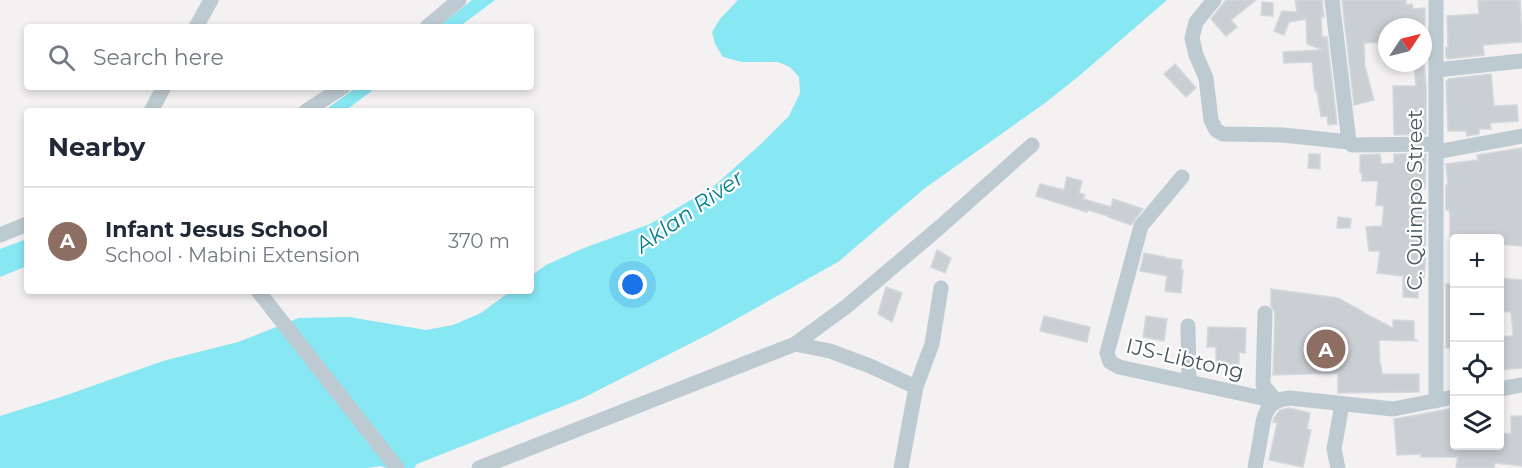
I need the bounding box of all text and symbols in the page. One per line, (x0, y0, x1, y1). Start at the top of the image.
north arrow (1378, 18, 1432, 72)
search box (24, 24, 534, 90)
icon: search (45, 41, 78, 74)
text: Search here (93, 44, 224, 71)
street label: C. Quimpo Street (1402, 109, 1427, 291)
text: Nearby (48, 131, 145, 163)
water label: Aklan River (628, 164, 750, 260)
text: Infant Jesus School (105, 216, 328, 243)
text: A (60, 229, 75, 253)
text: 370 m (448, 229, 510, 253)
map controls (1450, 234, 1504, 450)
button: + (1450, 234, 1504, 288)
text: School · Mabini Extension (105, 243, 360, 267)
your location (618, 270, 647, 299)
button: − (1450, 288, 1504, 342)
pin: A (1306, 326, 1346, 372)
street label: IJS-Libtong (1124, 333, 1247, 384)
button: locate (1450, 342, 1504, 396)
button: layers (1450, 396, 1504, 450)

